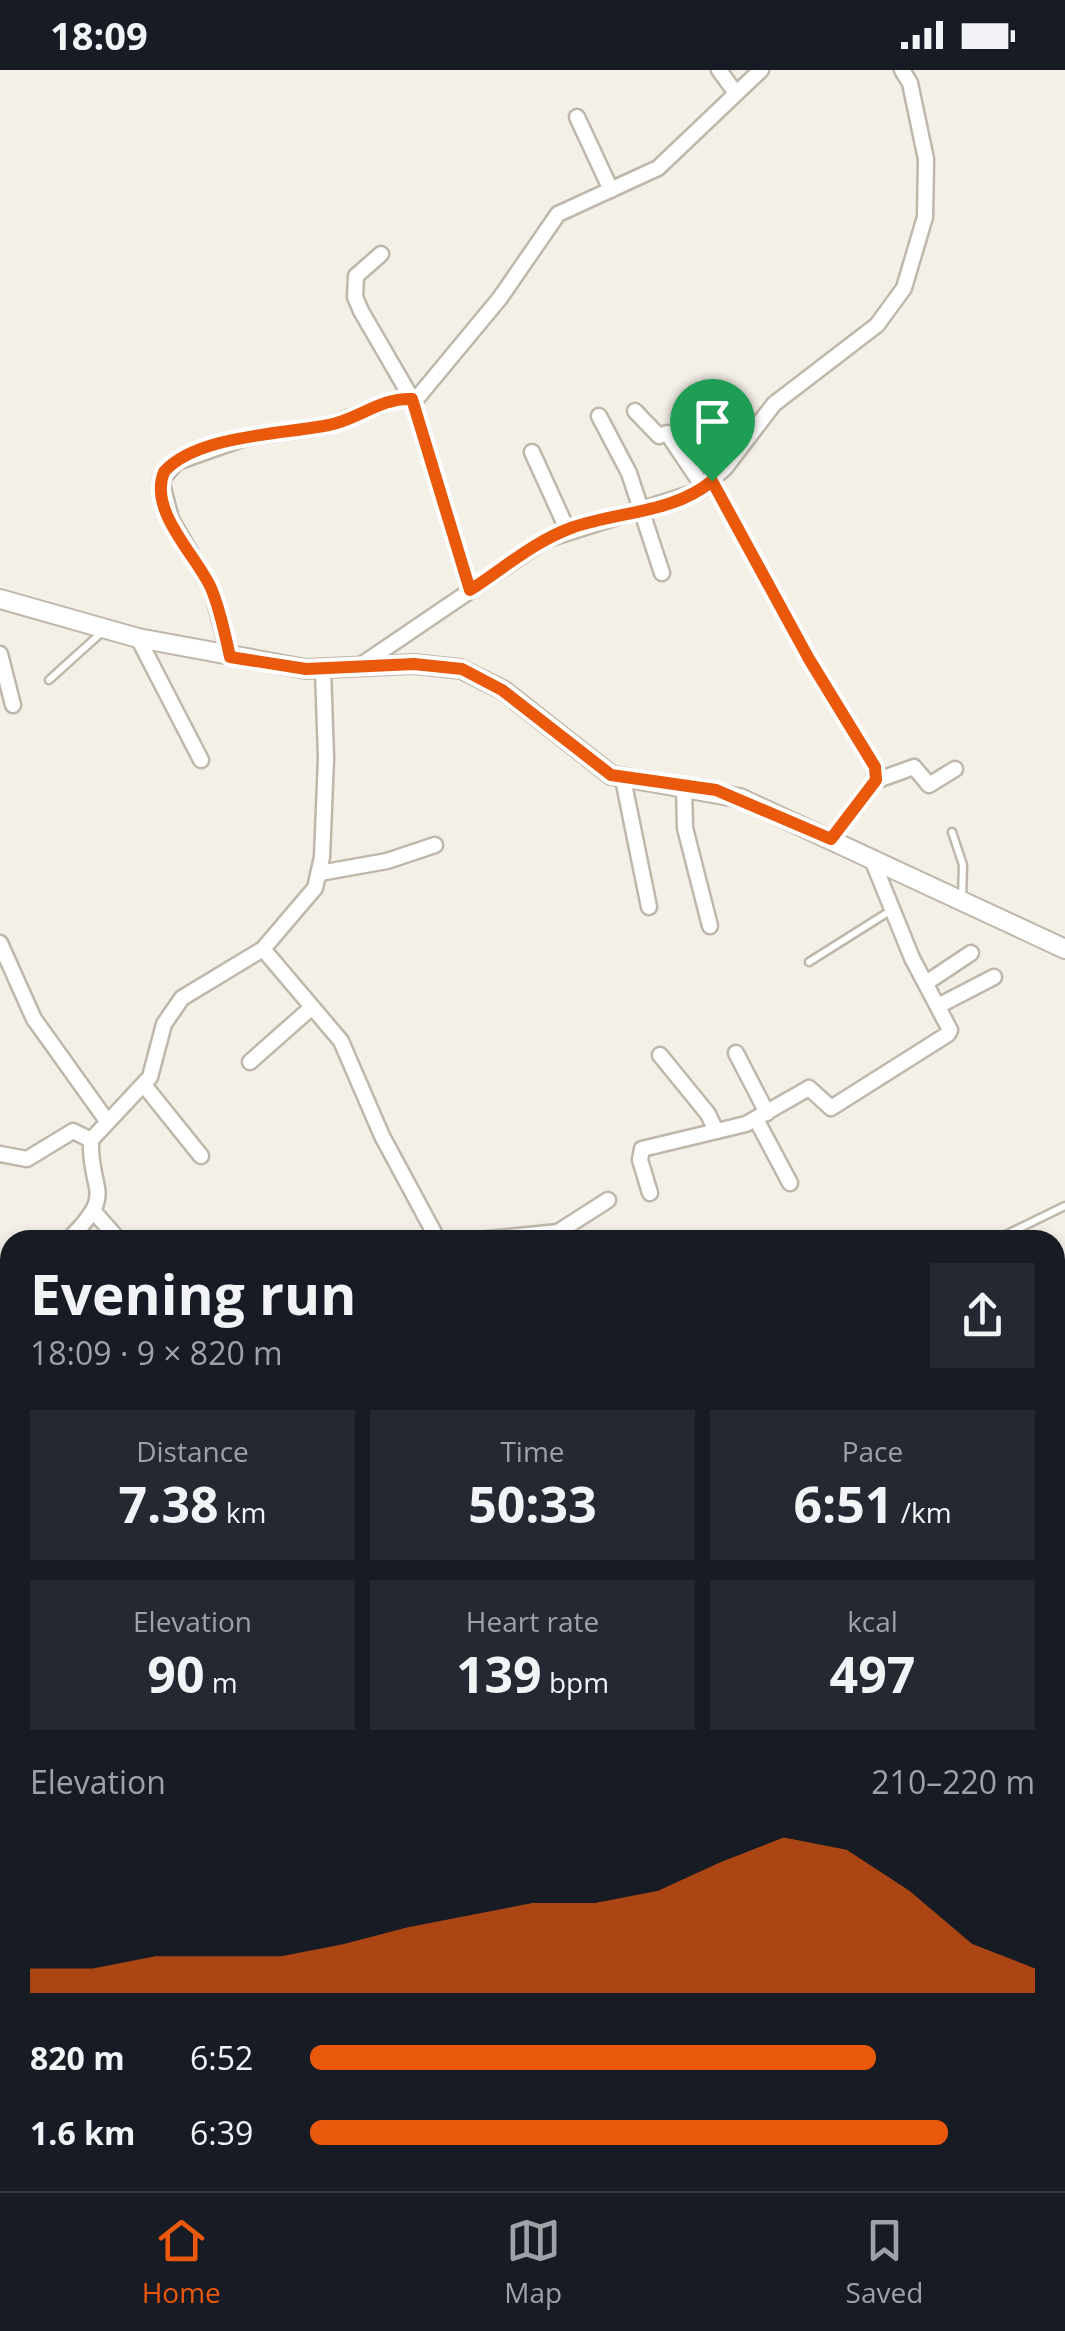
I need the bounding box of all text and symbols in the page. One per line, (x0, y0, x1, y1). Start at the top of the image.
text: 18:09 (50, 9, 148, 61)
pin (670, 379, 755, 482)
icon: arrive (685, 394, 740, 449)
text: Evening run (30, 1256, 356, 1331)
button: share (930, 1263, 1035, 1368)
text: 18:09 · 9 × 820 m (30, 1331, 283, 1374)
text: Distance (136, 1432, 249, 1470)
text: Time (500, 1432, 565, 1470)
text: Pace (842, 1432, 903, 1470)
text: 7.38 (119, 1470, 219, 1538)
text: 50:33 (468, 1470, 597, 1538)
text: 6:51 (793, 1470, 893, 1538)
text: km (219, 1493, 266, 1531)
text: /km (893, 1493, 952, 1531)
text: Elevation (133, 1602, 252, 1640)
text: Heart rate (466, 1602, 599, 1640)
text: kcal (847, 1602, 898, 1640)
text: 90 (147, 1640, 204, 1708)
text: 139 (456, 1640, 542, 1708)
text: 497 (830, 1640, 915, 1708)
text: m (204, 1663, 238, 1701)
text: bpm (542, 1663, 609, 1701)
text: Elevation (30, 1760, 166, 1803)
text: 210–220 m (871, 1760, 1035, 1803)
text: 820 m (30, 2036, 125, 2079)
text: 6:52 (190, 2036, 253, 2079)
text: 1.6 km (30, 2111, 135, 2154)
text: 6:39 (190, 2111, 253, 2154)
tab: Home (142, 2213, 221, 2311)
tab: Map (504, 2213, 562, 2311)
tab: Saved (846, 2213, 923, 2311)

